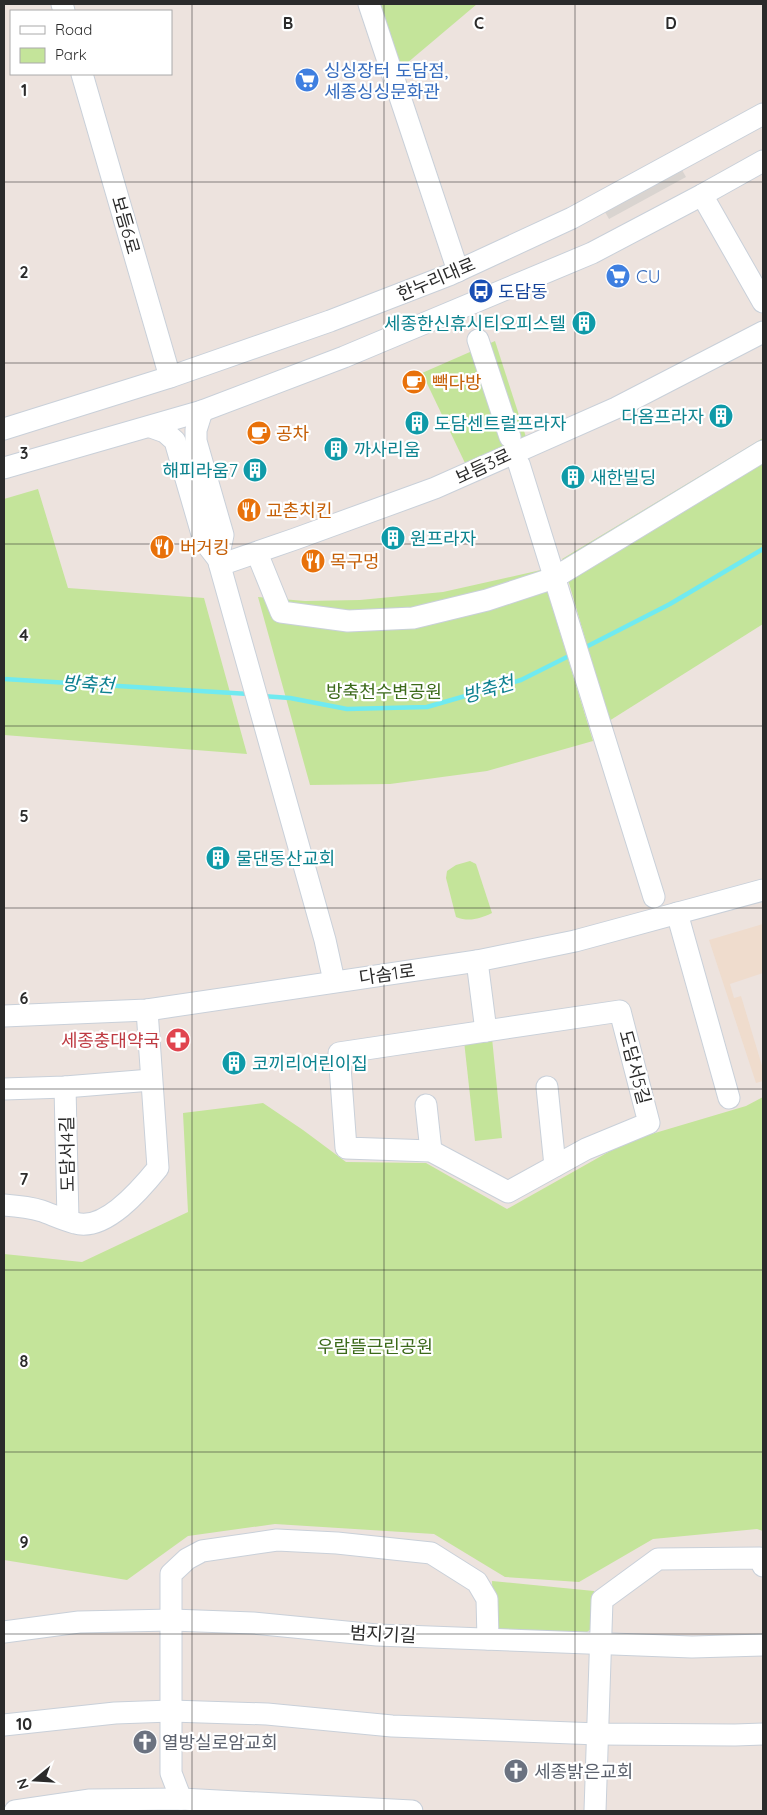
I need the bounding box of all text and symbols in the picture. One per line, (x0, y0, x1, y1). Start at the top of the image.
legend (10, 10, 172, 75)
text: B (283, 13, 293, 33)
text: C (474, 13, 484, 33)
text: D (665, 13, 677, 33)
text: Road (55, 20, 92, 39)
text: Park (55, 45, 87, 64)
place label: 싱싱장터 도담점, 세종싱싱문화관 (324, 59, 448, 103)
supermarket icon: 싱싱장터 도담점, 세종싱싱문화관 (294, 67, 320, 93)
text: 1 (21, 80, 27, 100)
street label: 보듬6로 (107, 193, 145, 257)
street label: 한누리대로 (393, 252, 479, 306)
text: 2 (19, 262, 29, 282)
supermarket icon: CU (605, 263, 631, 289)
place label: CU (636, 265, 661, 288)
bus stop icon: 도담동 (468, 278, 494, 304)
place label: 도담동 (498, 280, 548, 303)
building icon: 세종한신휴시티오피스텔 (571, 310, 597, 336)
place label: 세종한신휴시티오피스텔 (384, 312, 566, 335)
cafe icon: 빽다방 (401, 369, 427, 395)
place label: 빽다방 (432, 371, 482, 394)
building icon: 다옴프라자 (708, 403, 734, 429)
place label: 다옴프라자 (621, 405, 704, 428)
building icon: 도담센트럴프라자 (404, 410, 430, 436)
place label: 도담센트럴프라자 (434, 412, 567, 435)
cafe icon: 공차 (246, 420, 272, 446)
place label: 공차 (276, 422, 310, 445)
building icon: 까사리움 (323, 436, 349, 462)
place label: 까사리움 (354, 438, 420, 461)
text: 3 (20, 443, 28, 463)
street label: 보듬3로 (451, 443, 515, 489)
building icon: 해피라움7 (242, 457, 268, 483)
place label: 해피라움7 (163, 459, 238, 482)
building icon: 새한빌딩 (560, 464, 586, 490)
place label: 새한빌딩 (590, 466, 656, 489)
restaurant icon: 교촌치킨 (236, 497, 262, 523)
place label: 교촌치킨 (266, 499, 332, 522)
building icon: 원프라자 (380, 525, 406, 551)
place label: 원프라자 (410, 527, 477, 550)
restaurant icon: 버거킹 (149, 534, 175, 560)
place label: 버거킹 (180, 536, 230, 559)
restaurant icon: 목구멍 (300, 548, 326, 574)
place label: 목구멍 (330, 550, 380, 573)
text: 4 (19, 625, 29, 645)
water label: 방축천 (459, 670, 518, 708)
water label: 방축천 (61, 671, 116, 697)
park label: 방축천수변공원 (326, 680, 442, 703)
text: 5 (19, 806, 29, 826)
building icon: 물댄동산교회 (205, 845, 231, 871)
place label: 물댄동산교회 (236, 847, 335, 870)
street label: 다솜1로 (358, 959, 416, 989)
text: 6 (20, 988, 29, 1008)
pharmacy icon: 세종충대약국 (165, 1027, 191, 1053)
street label: 도담서5길 (614, 1027, 656, 1107)
place label: 세종충대약국 (61, 1029, 160, 1052)
building icon: 코끼리어린이집 (221, 1050, 247, 1076)
place label: 코끼리어린이집 (252, 1052, 368, 1075)
street label: 도담서4길 (55, 1116, 79, 1192)
text: 7 (20, 1169, 29, 1189)
park label: 우람뜰근린공원 (317, 1335, 433, 1358)
text: 8 (20, 1351, 29, 1371)
text: 9 (19, 1532, 29, 1552)
street label: 범지기길 (349, 1621, 417, 1647)
text: 10 (16, 1714, 32, 1734)
church icon: 열방실로암교회 (132, 1729, 158, 1755)
place label: 열방실로암교회 (162, 1731, 278, 1754)
north arrow (10, 1755, 60, 1805)
church icon: 세종밝은교회 (503, 1758, 529, 1784)
place label: 세종밝은교회 (534, 1760, 633, 1783)
text: N (12, 1776, 33, 1792)

